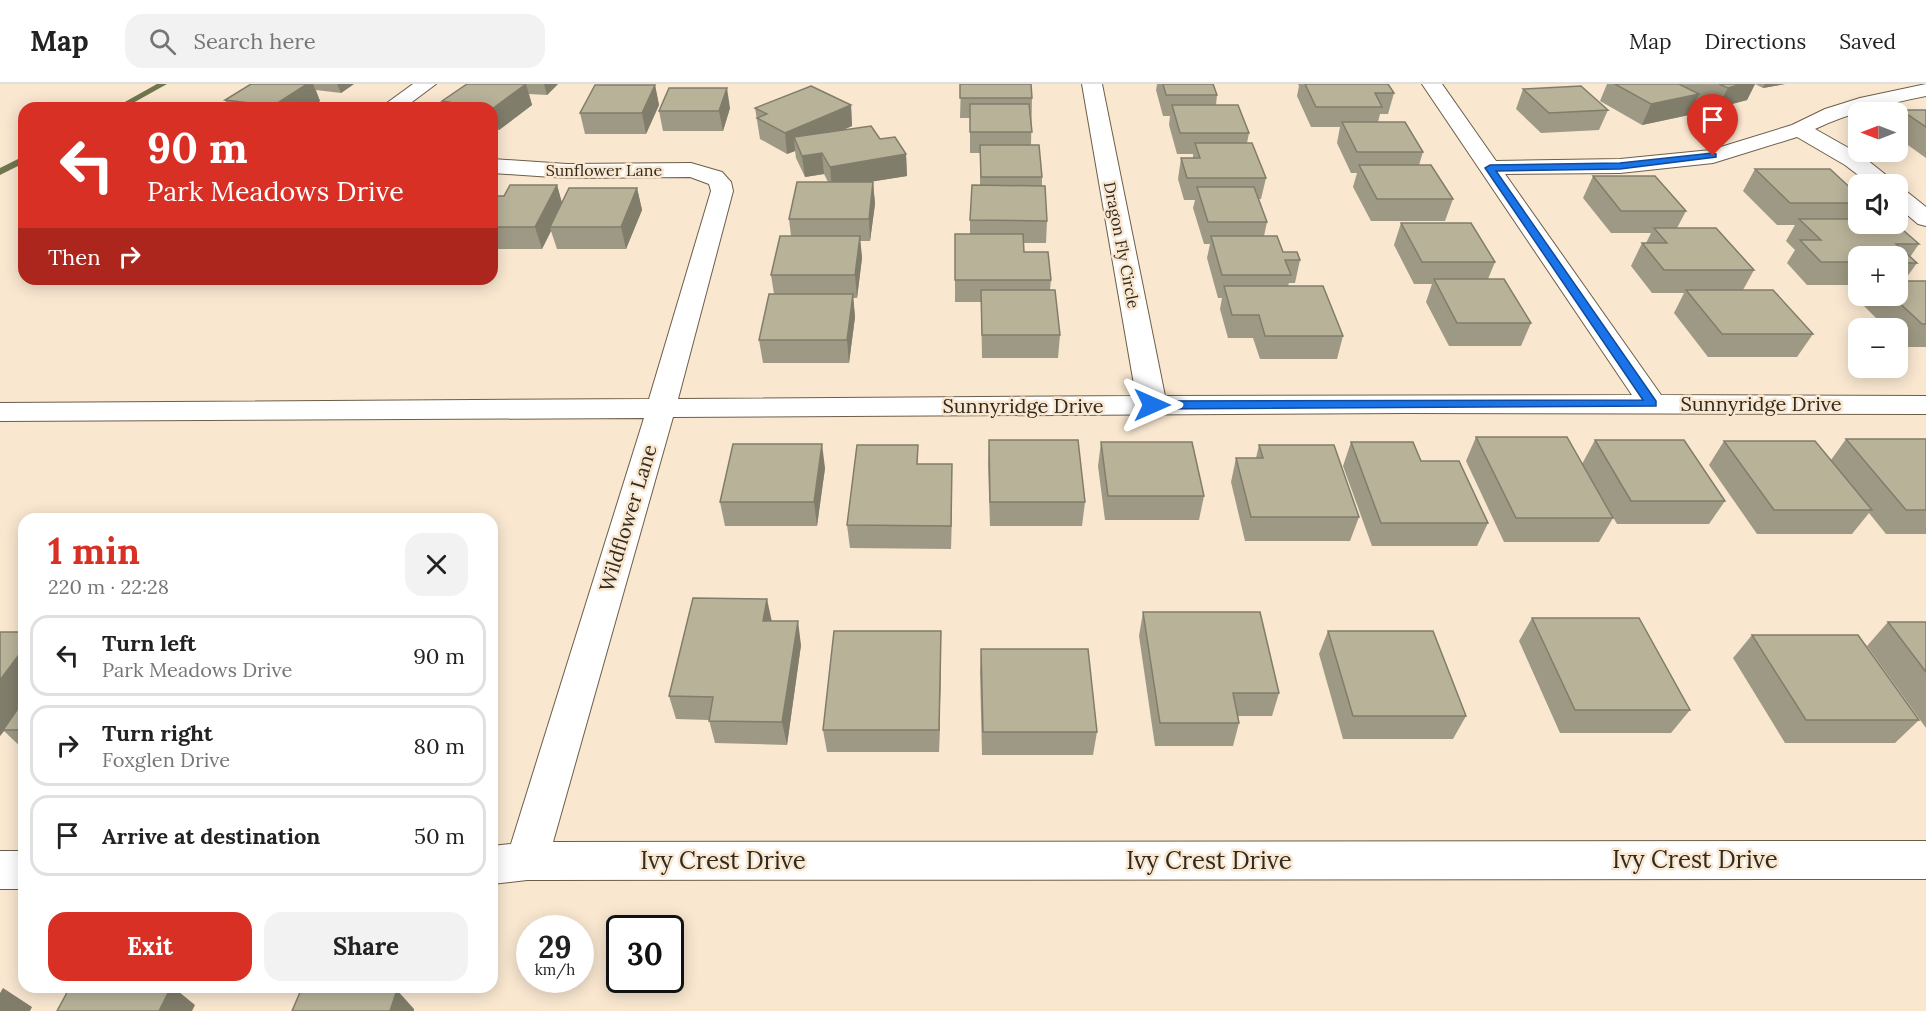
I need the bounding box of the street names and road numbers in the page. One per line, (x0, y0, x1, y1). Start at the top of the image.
street label: Sunflower Lane (546, 160, 662, 180)
street label: Dragon Fly Circle (1100, 180, 1144, 310)
street label: Sunnyridge Drive (1680, 391, 1842, 416)
street label: Sunnyridge Drive (942, 393, 1104, 418)
street label: Wildflower Lane (593, 441, 662, 595)
street label: Ivy Crest Drive (1612, 844, 1778, 875)
street label: Ivy Crest Drive (640, 845, 806, 876)
street label: Ivy Crest Drive (1126, 845, 1292, 876)

